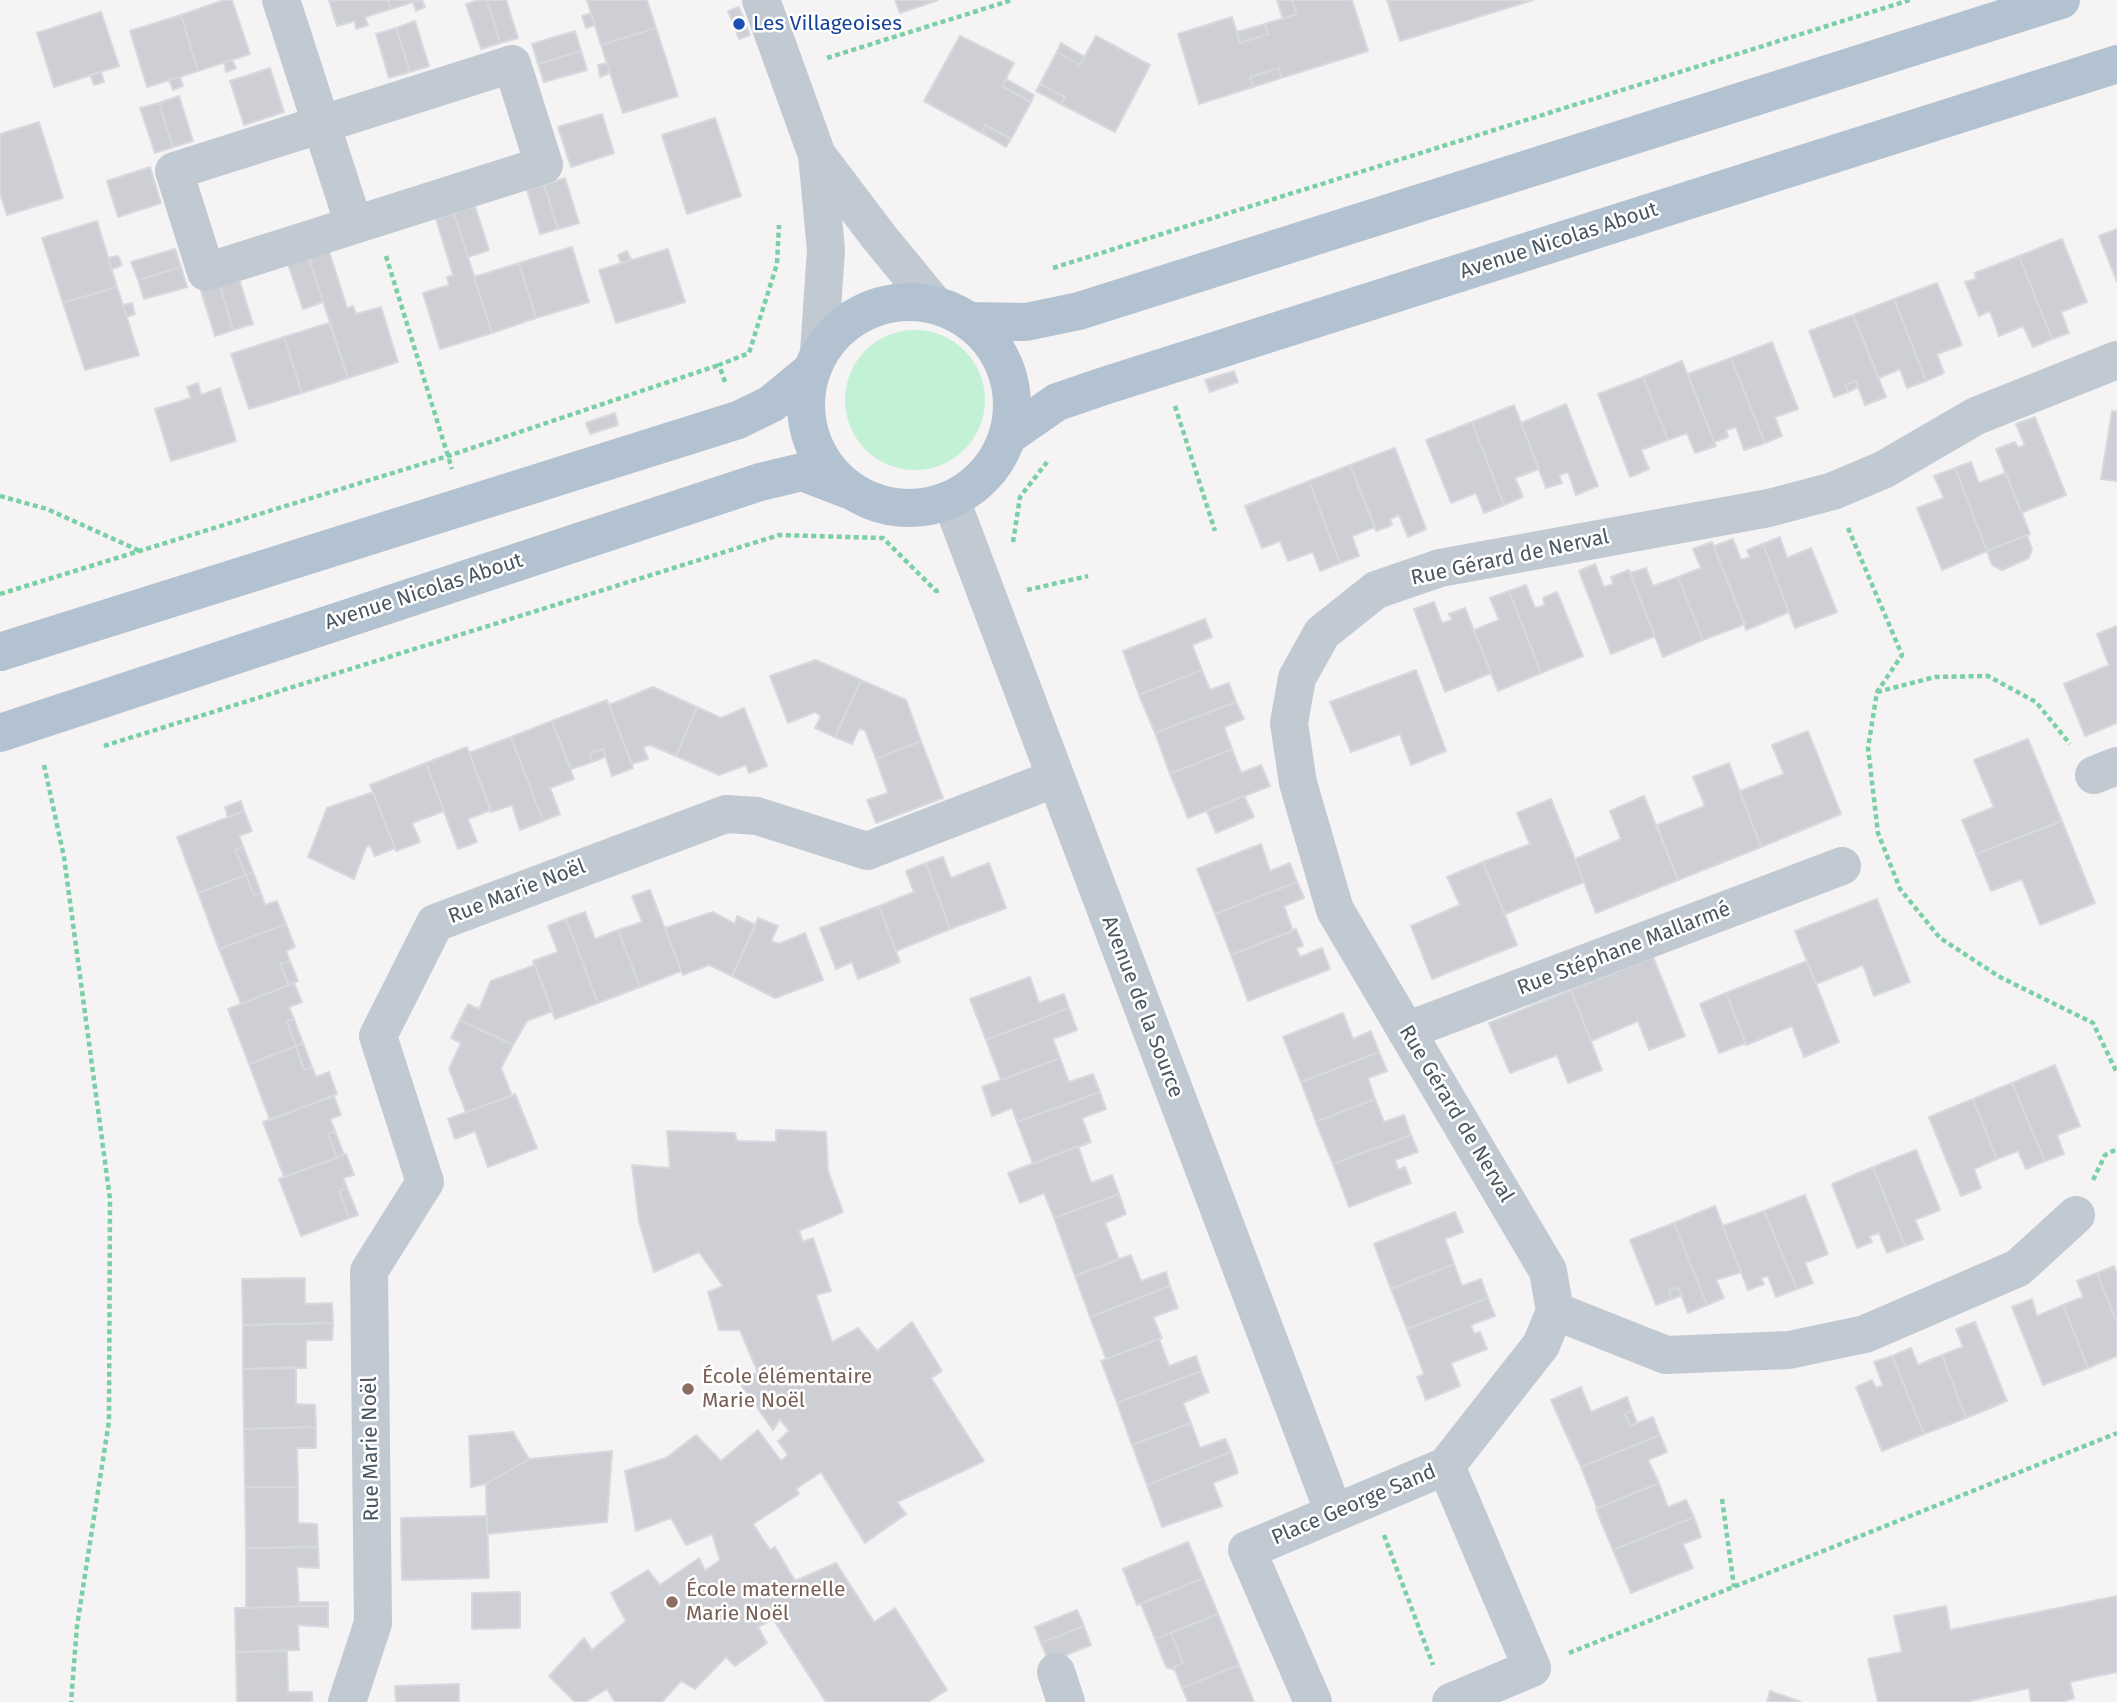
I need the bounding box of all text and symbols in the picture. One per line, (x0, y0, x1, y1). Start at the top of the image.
place label: Les Villageoises (753, 11, 902, 37)
marker: Les Villageoises (731, 16, 747, 32)
street label: Avenue Nicolas About (1457, 197, 1661, 285)
street label: Rue Gérard de Nerval (1409, 525, 1611, 591)
street label: Avenue Nicolas About (322, 548, 526, 636)
street label: Rue Marie Noël (445, 854, 589, 930)
street label: Rue Stéphane Mallarmé (1514, 897, 1734, 1001)
street label: Avenue de la Source (1096, 913, 1188, 1101)
street label: Rue Gérard de Nerval (1393, 1021, 1519, 1207)
place label: École élémentaire Marie Noël (702, 1364, 872, 1414)
street label: Rue Marie Noël (357, 1376, 385, 1522)
marker: École élémentaire Marie Noël (680, 1381, 696, 1397)
street label: Place George Sand (1268, 1459, 1440, 1551)
place label: École maternelle Marie Noël (686, 1577, 845, 1627)
marker: École maternelle Marie Noël (664, 1594, 680, 1610)

